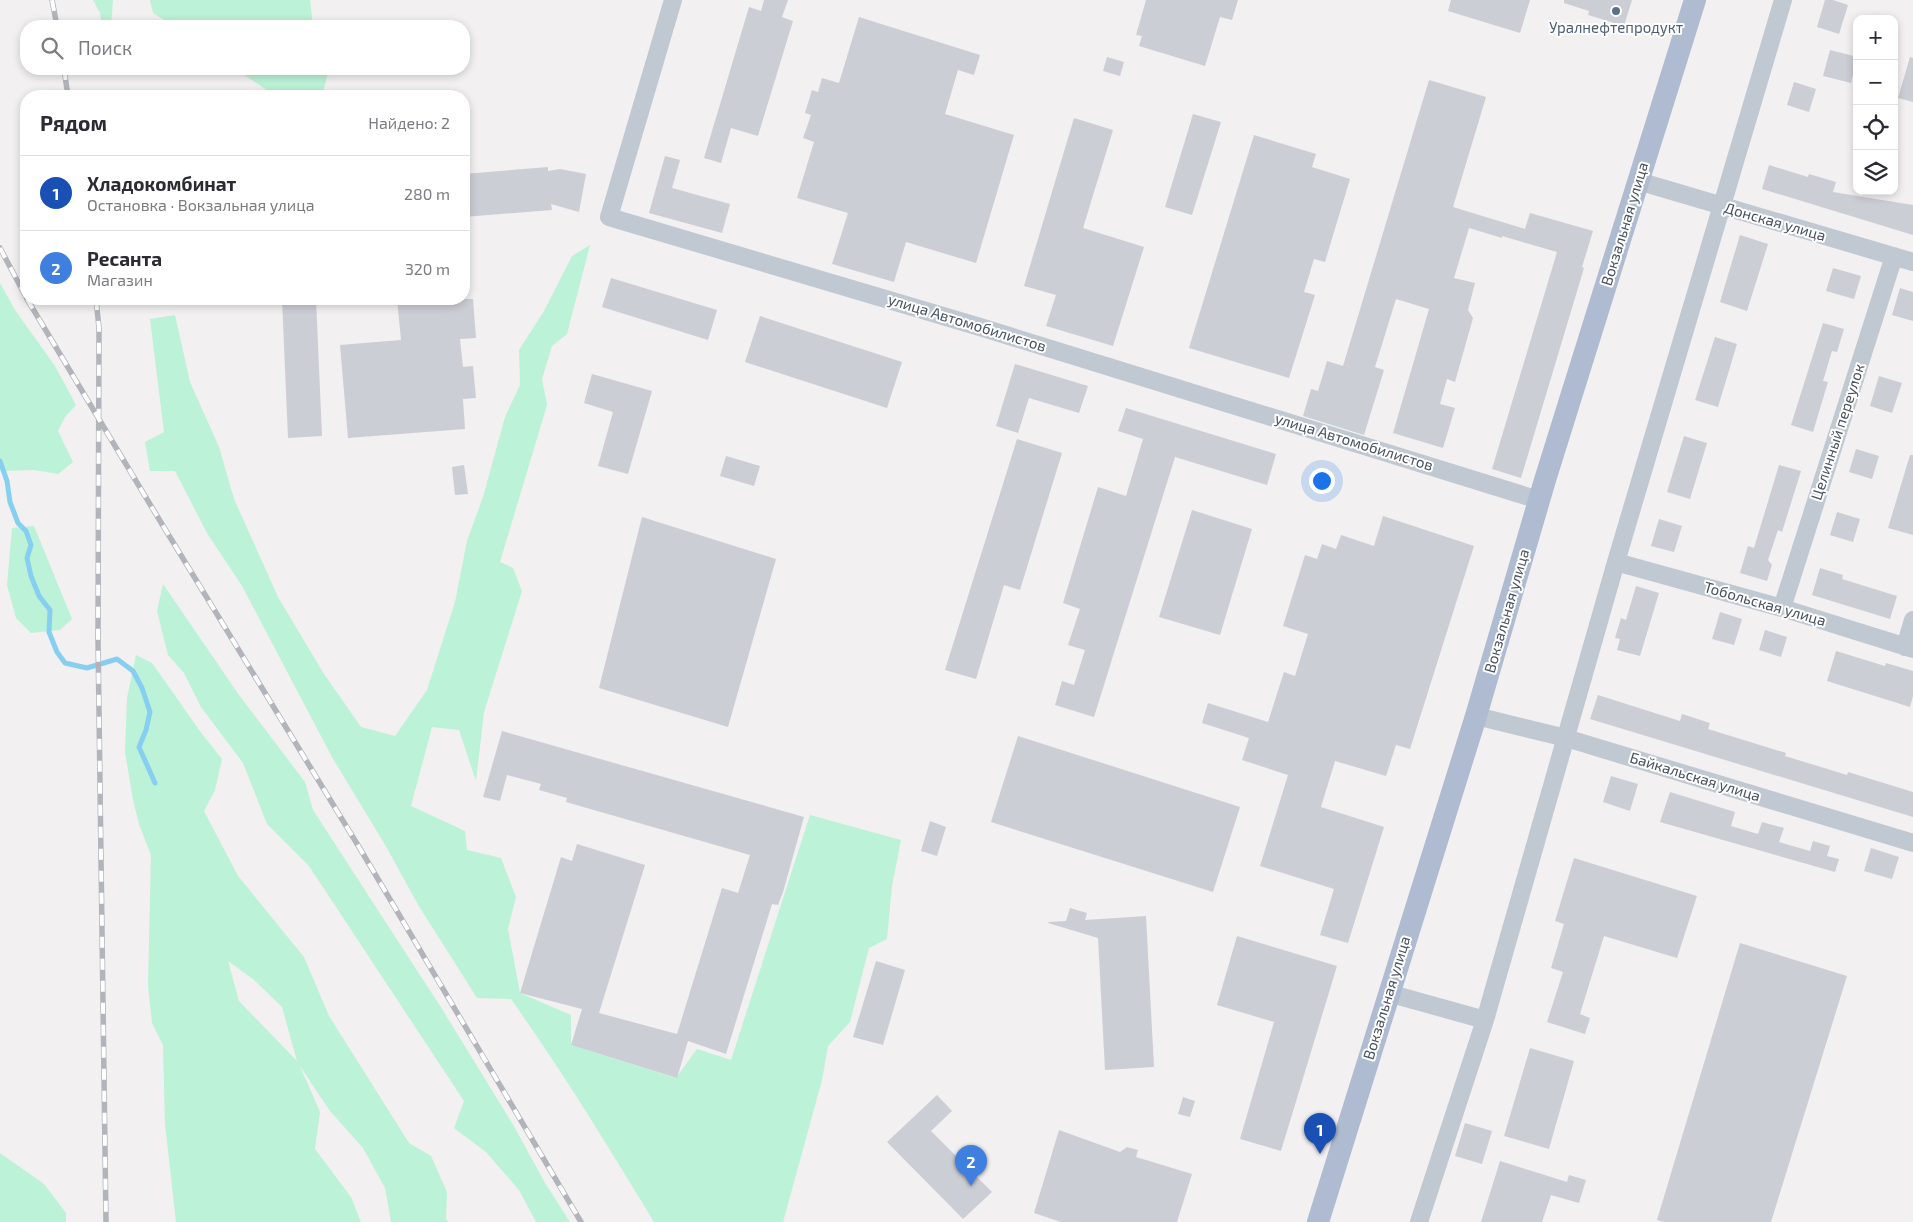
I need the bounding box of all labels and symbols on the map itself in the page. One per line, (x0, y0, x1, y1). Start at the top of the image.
marker: Уралнефтепродукт (1610, 5, 1622, 17)
place label: Уралнефтепродукт (1549, 18, 1683, 37)
street label: Вокзальная улица (1597, 160, 1652, 288)
street label: Донская улица (1722, 198, 1828, 245)
street label: улица Автомобилистов (886, 289, 1049, 356)
street label: Целинный переулок (1807, 361, 1869, 502)
street label: улица Автомобилистов (1273, 408, 1436, 475)
your location (1309, 468, 1335, 494)
street label: Вокзальная улица (1480, 547, 1533, 675)
street label: Тобольская улица (1702, 577, 1828, 630)
street label: Байкальская улица (1628, 748, 1763, 805)
street label: Вокзальная улица (1359, 934, 1414, 1062)
pin: 1 (1304, 1113, 1336, 1154)
pin: 2 (955, 1145, 987, 1186)

